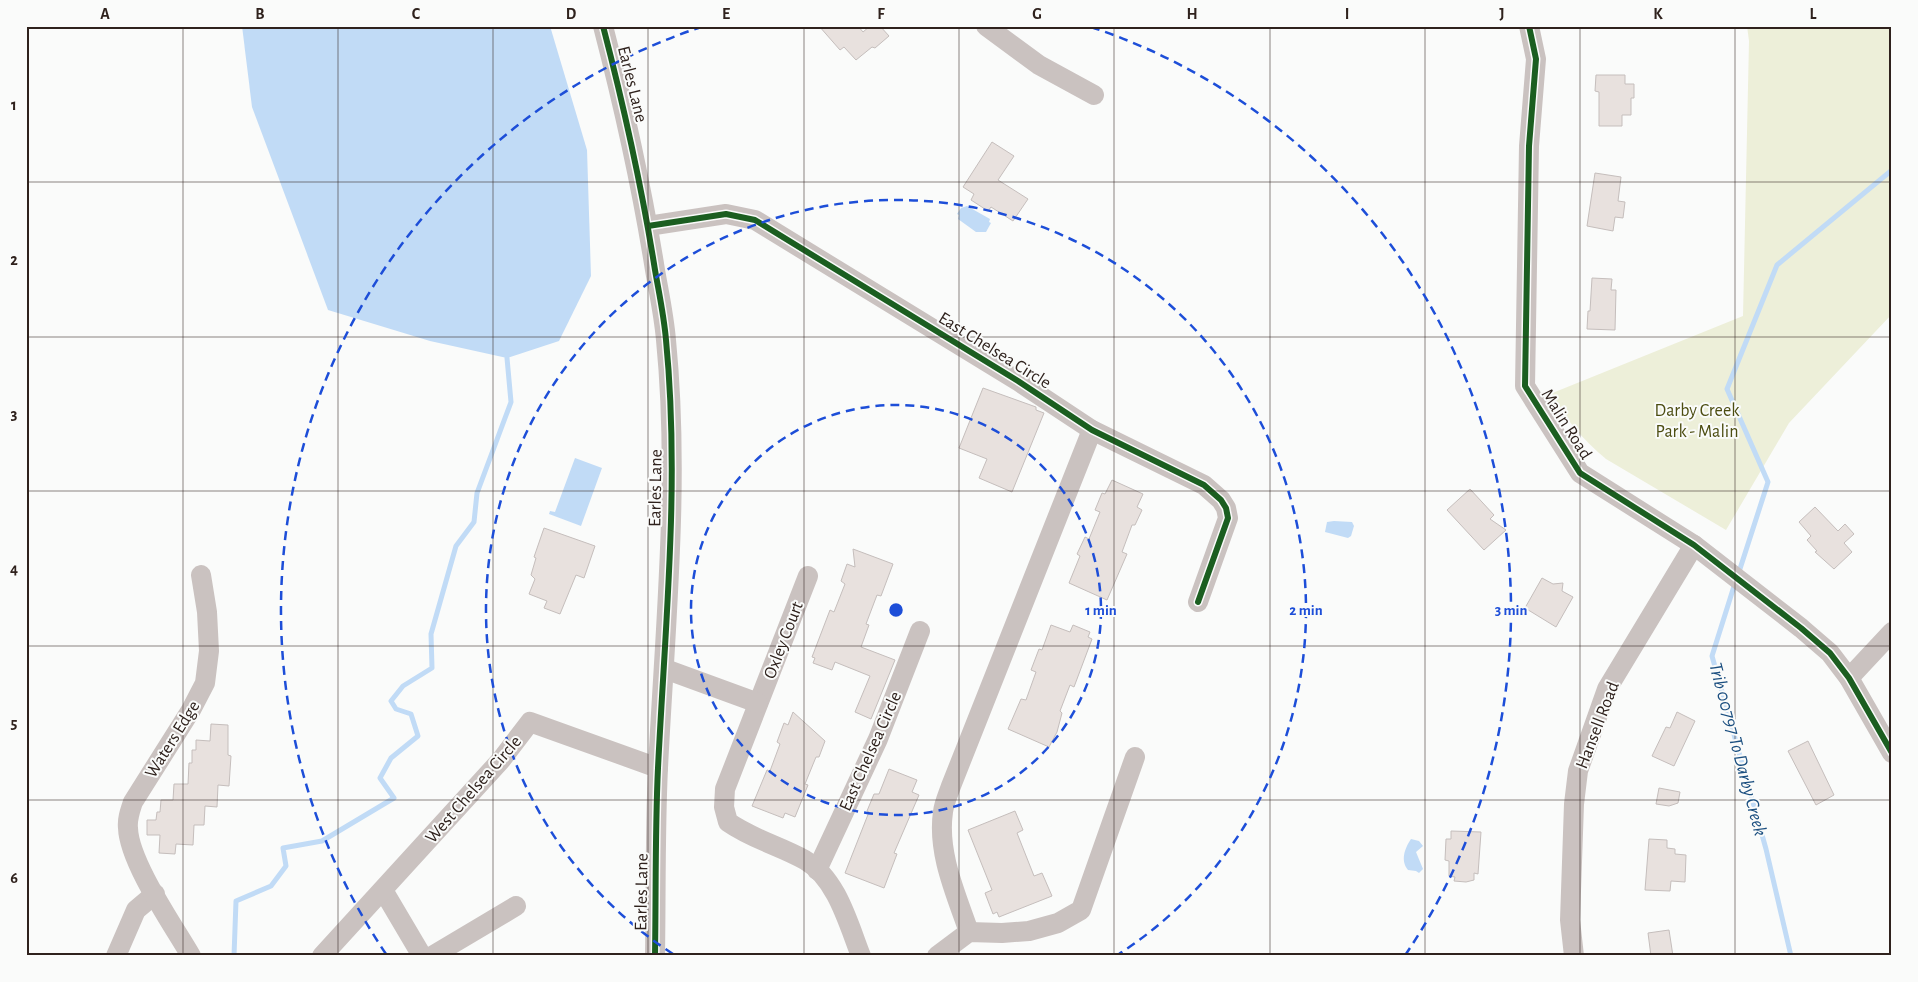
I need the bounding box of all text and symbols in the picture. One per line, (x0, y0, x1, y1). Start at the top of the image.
text: A (100, 6, 110, 22)
text: B (255, 6, 265, 22)
text: C (412, 6, 421, 22)
text: D (566, 6, 577, 22)
text: E (722, 6, 730, 22)
text: F (877, 6, 885, 22)
text: G (1032, 6, 1042, 22)
text: H (1186, 6, 1198, 22)
text: I (1345, 6, 1349, 22)
text: J (1499, 6, 1505, 22)
text: K (1653, 6, 1663, 22)
text: L (1810, 6, 1817, 22)
street label: Earles Lane (614, 44, 650, 124)
text: 1 (11, 97, 17, 113)
text: 2 (10, 252, 18, 268)
street label: East Chelsea Circle (935, 309, 1054, 393)
street label: Malin Road (1538, 386, 1595, 463)
park label: Darby Creek Park - Malin (1655, 402, 1740, 441)
text: 3 (11, 406, 18, 422)
street label: Earles Lane (646, 449, 666, 527)
text: 4 (10, 561, 18, 577)
street label: Oxley Court (761, 599, 807, 681)
centre of rings (887, 601, 905, 619)
text: 1 min (1085, 603, 1117, 618)
text: 2 min (1289, 603, 1323, 618)
text: 3 min (1495, 603, 1527, 618)
water label: Trib 00797 To Darby Creek (1705, 661, 1770, 838)
street label: Hansell Road (1573, 679, 1623, 772)
street label: East Chelsea Circle (836, 689, 905, 814)
street label: Waters Edge (142, 698, 204, 781)
text: 5 (11, 715, 18, 731)
street label: West Chelsea Circle (422, 732, 525, 847)
street label: Earles Lane (632, 853, 652, 931)
text: 6 (10, 870, 18, 886)

